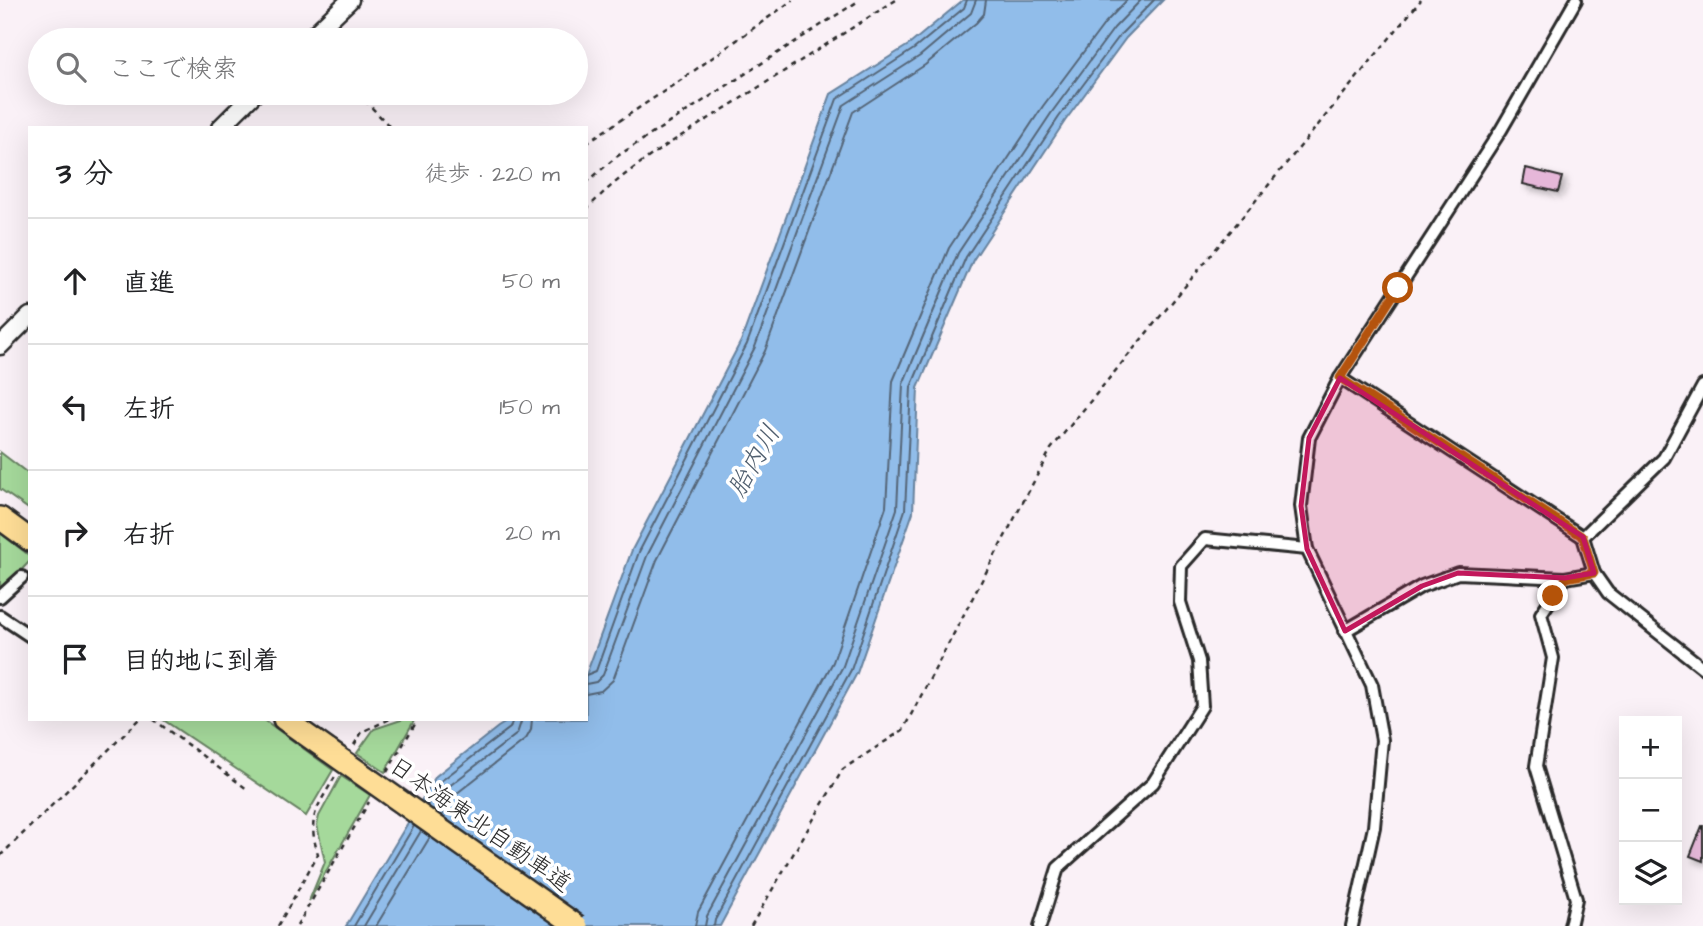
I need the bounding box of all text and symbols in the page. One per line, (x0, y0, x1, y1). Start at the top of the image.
search box (28, 28, 588, 105)
icon: search (52, 48, 90, 86)
text: ここで検索 (108, 51, 238, 87)
text: 3 分 (56, 153, 113, 195)
text: 徒歩 · 220 m (424, 158, 560, 190)
icon: ahead (56, 262, 94, 300)
text: 直進 (123, 265, 175, 301)
text: 50 m (502, 265, 560, 297)
route start (1382, 272, 1413, 303)
icon: left (56, 388, 94, 426)
text: 左折 (123, 391, 175, 427)
text: 150 m (499, 391, 560, 423)
water label: 胎内川 (719, 418, 789, 504)
icon: right (56, 514, 94, 552)
text: 右折 (123, 517, 175, 553)
text: 20 m (505, 517, 560, 549)
route end (1537, 580, 1568, 611)
icon: arrive (56, 640, 94, 678)
text: 目的地に到着 (123, 643, 279, 679)
map controls (1619, 716, 1682, 905)
button: + (1619, 716, 1682, 779)
street label: 日本海東北自動車道 (382, 749, 578, 901)
button: − (1619, 779, 1682, 842)
button: layers (1619, 842, 1682, 905)

